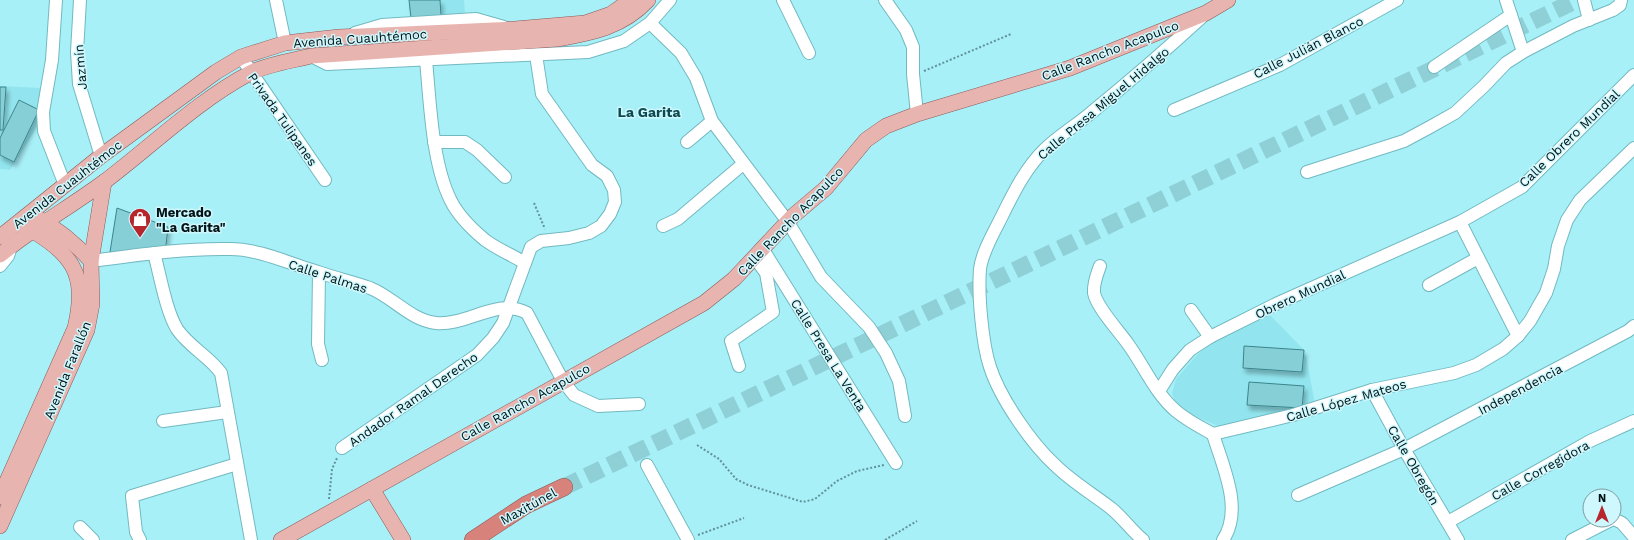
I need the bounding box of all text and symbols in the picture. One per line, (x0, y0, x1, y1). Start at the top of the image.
street label: Calle Julián Blanco (1251, 13, 1366, 82)
street label: Calle Rancho Acapulco (1040, 17, 1181, 84)
street label: Avenida Cuauhtémoc (293, 26, 428, 51)
street label: Jazmín (71, 44, 90, 90)
street label: Calle Presa Miguel Hidalgo (1034, 44, 1172, 163)
street label: Privada Tulipanes (245, 70, 320, 169)
street label: Calle Obrero Mundial (1516, 86, 1623, 190)
district label: La Garita (617, 104, 681, 120)
street label: Avenida Cuauhtémoc (10, 137, 125, 232)
street label: Calle Rancho Acapulco (734, 164, 846, 279)
place label: Mercado "La Garita" (156, 205, 226, 235)
shop icon: Mercado "La Garita" (127, 206, 153, 239)
street label: Calle Palmas (287, 257, 369, 296)
street label: Obrero Mundial (1253, 267, 1348, 322)
street label: Calle Presa La Venta (788, 296, 870, 415)
street label: Avenida Farallón (41, 319, 94, 421)
street label: Andador Ramal Derecho (346, 349, 481, 450)
street label: Calle Rancho Acapulco (458, 360, 593, 444)
street label: Independencia (1476, 361, 1565, 418)
street label: Calle López Mateos (1284, 376, 1408, 425)
street label: Calle Obregón (1385, 423, 1442, 508)
street label: Calle Corregidora (1489, 437, 1592, 504)
street label: Maxitúnel (498, 485, 559, 528)
north arrow (1582, 488, 1622, 528)
text: N (1598, 492, 1606, 505)

